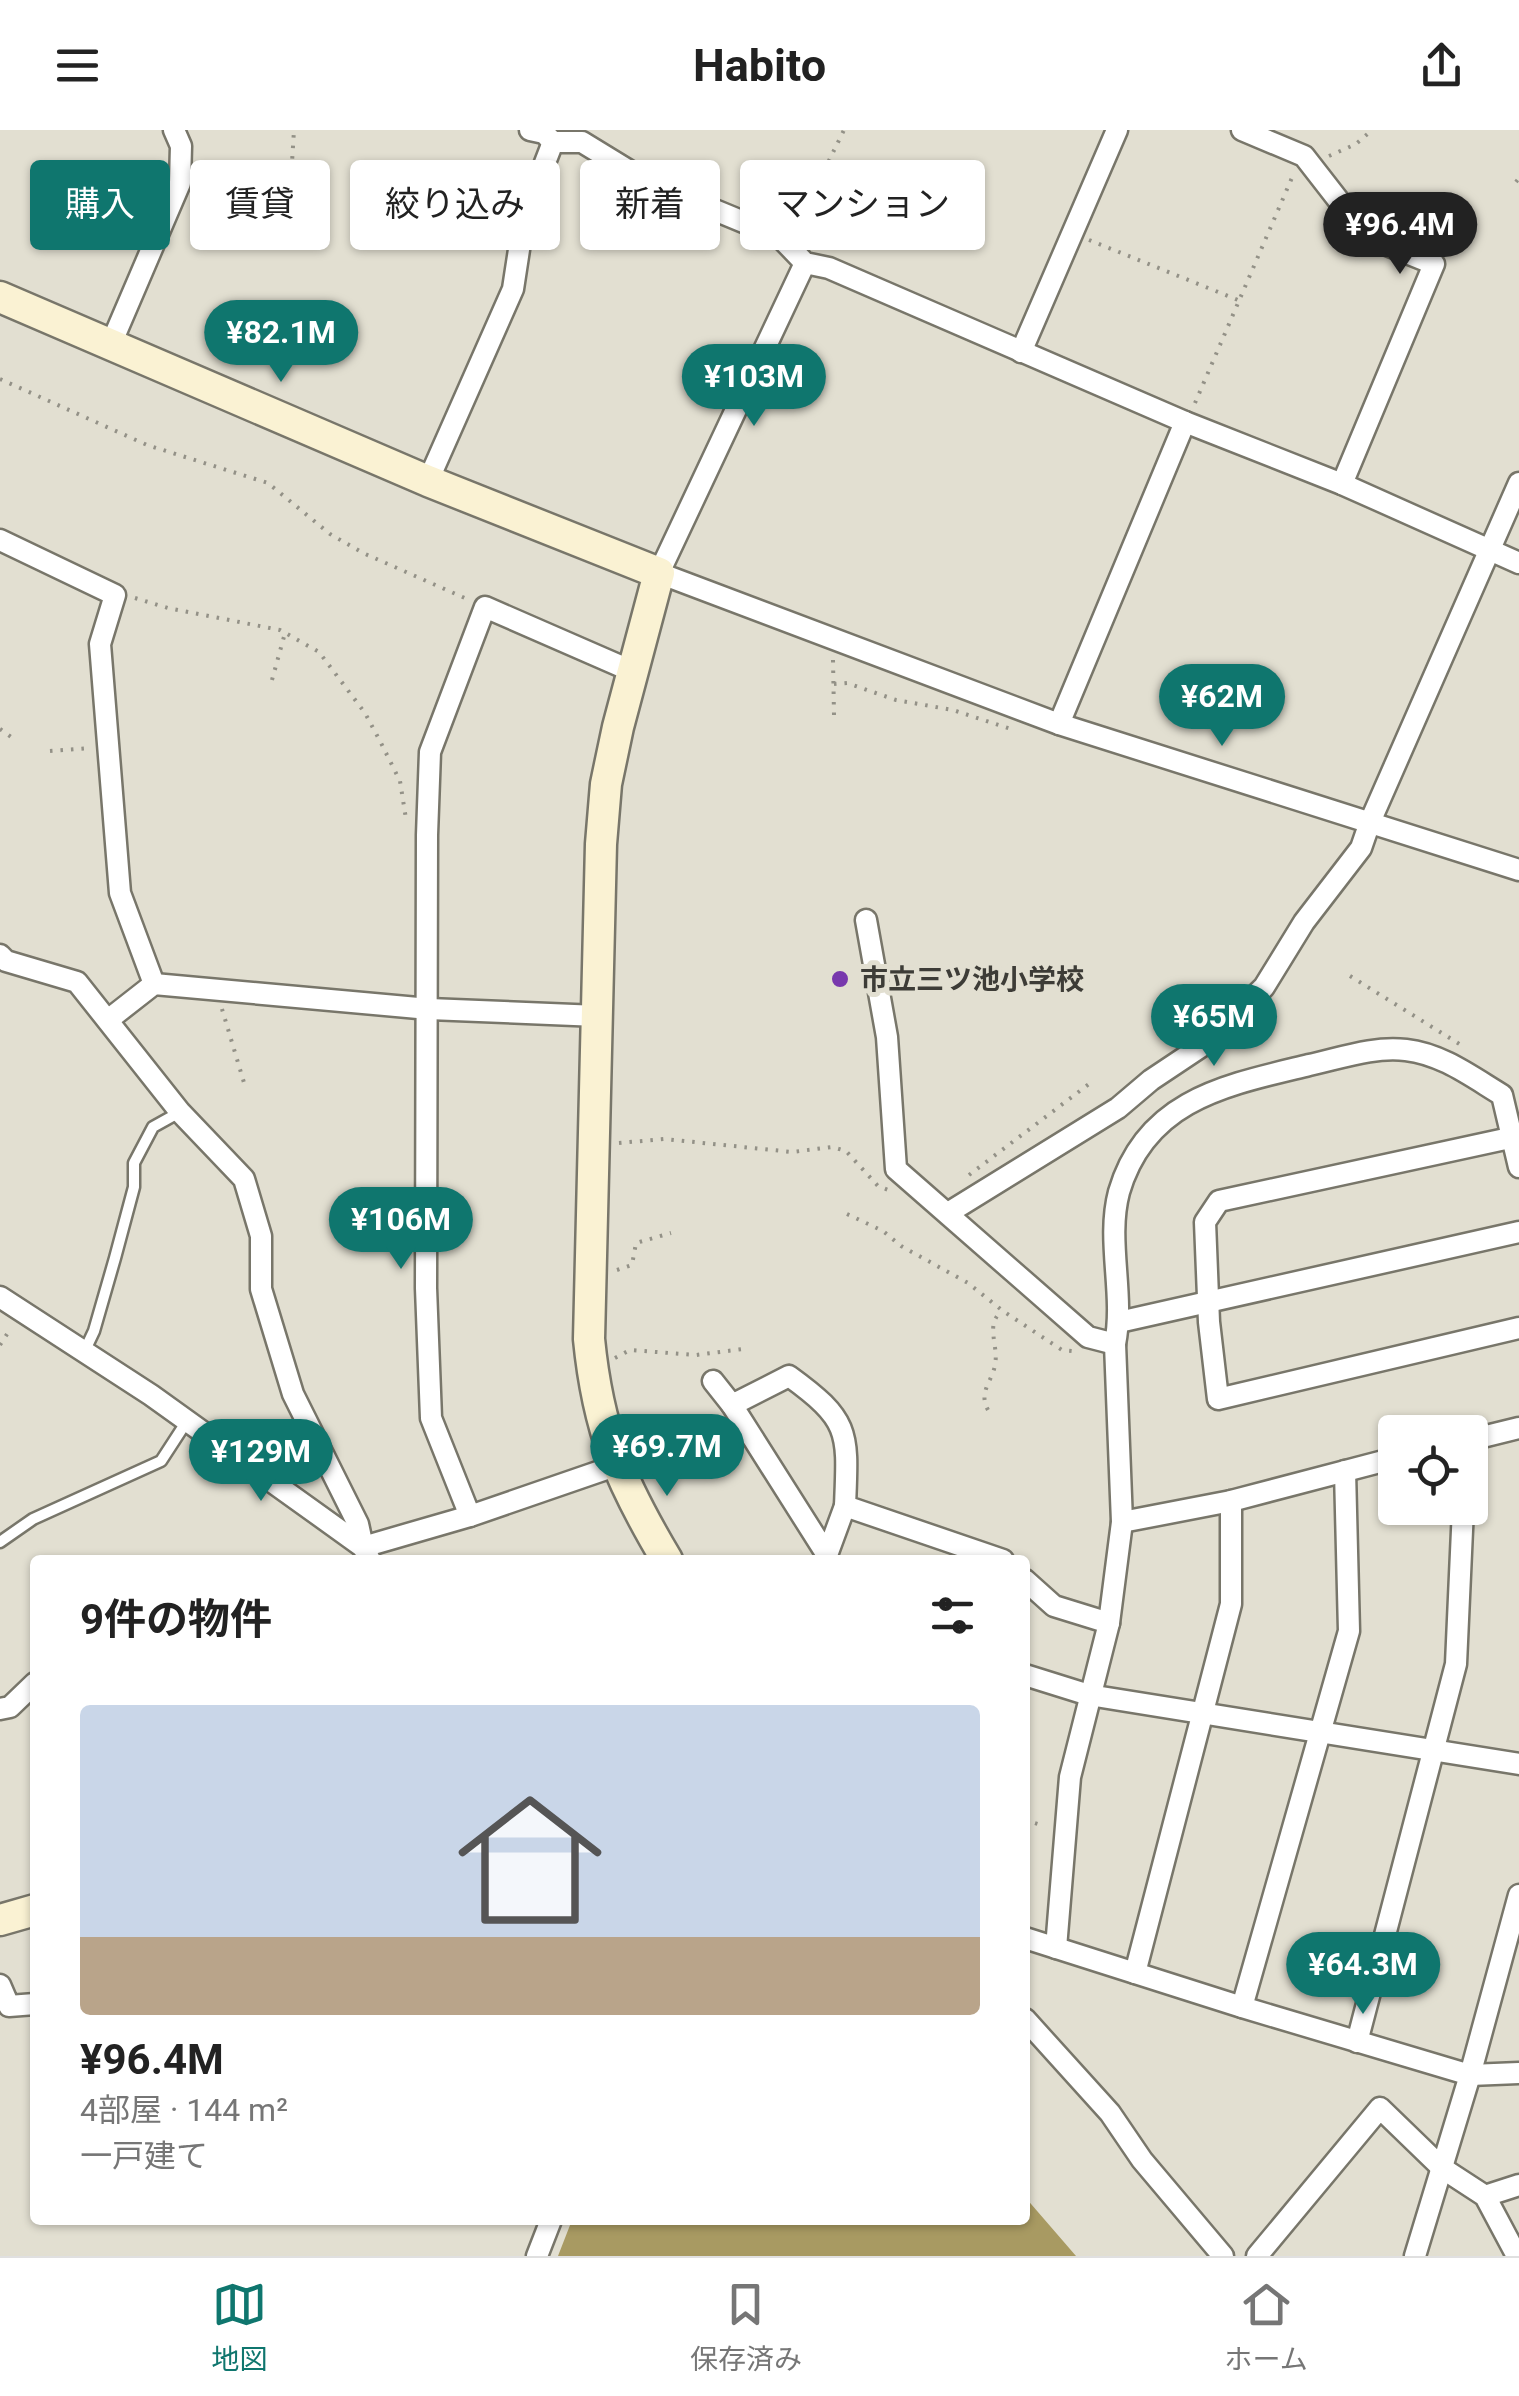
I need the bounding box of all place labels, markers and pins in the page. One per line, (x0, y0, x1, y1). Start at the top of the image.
pin: ¥96.4M (1319, 192, 1481, 277)
pin: ¥82.1M (200, 300, 362, 385)
pin: ¥103M (684, 344, 824, 429)
pin: ¥62M (1163, 664, 1281, 749)
place label: 市立三ツ池小学校 (860, 963, 1084, 996)
marker: 市立三ツ池小学校 (829, 968, 851, 990)
pin: ¥65M (1155, 984, 1273, 1069)
pin: ¥106M (331, 1187, 471, 1272)
pin: ¥69.7M (586, 1414, 748, 1499)
pin: ¥129M (191, 1419, 331, 1504)
pin: ¥64.3M (1282, 1932, 1444, 2017)

